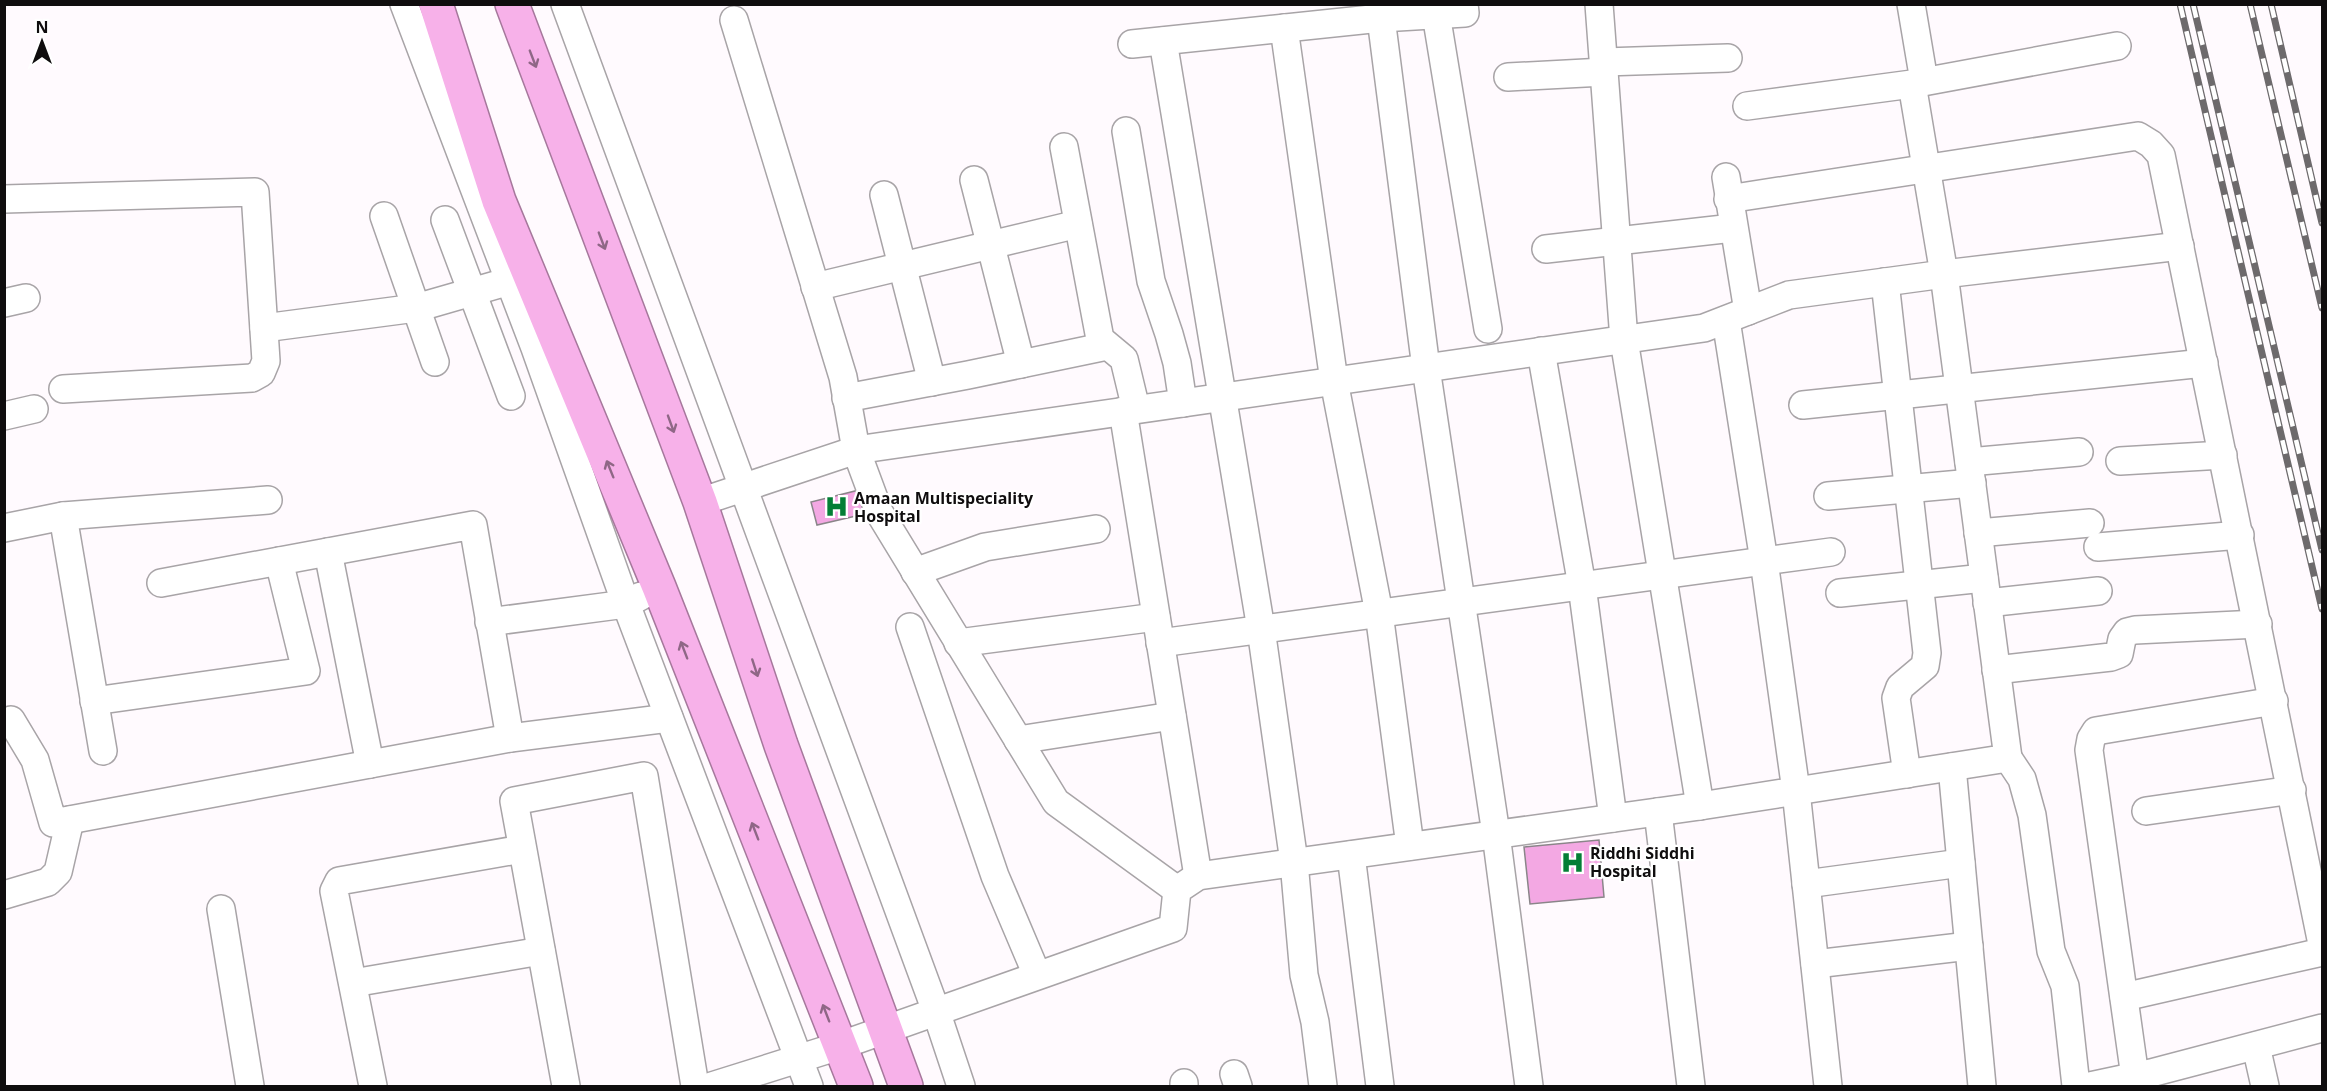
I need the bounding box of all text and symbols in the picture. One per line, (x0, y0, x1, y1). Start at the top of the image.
north arrow (12, 12, 72, 72)
text: N (35, 16, 49, 38)
one-way arrow (528, 49, 539, 68)
one-way arrow (598, 231, 609, 250)
one-way arrow (666, 414, 677, 433)
one-way arrow (604, 461, 615, 479)
place label: Amaan Multispeciality Hospital (854, 487, 1034, 527)
hospital icon: Amaan Multispeciality Hospital (823, 494, 849, 520)
one-way arrow (678, 641, 689, 660)
one-way arrow (750, 658, 761, 677)
one-way arrow (749, 823, 760, 841)
place label: Riddhi Siddhi Hospital (1590, 842, 1695, 882)
hospital icon: Riddhi Siddhi Hospital (1559, 849, 1585, 875)
one-way arrow (820, 1004, 831, 1023)

